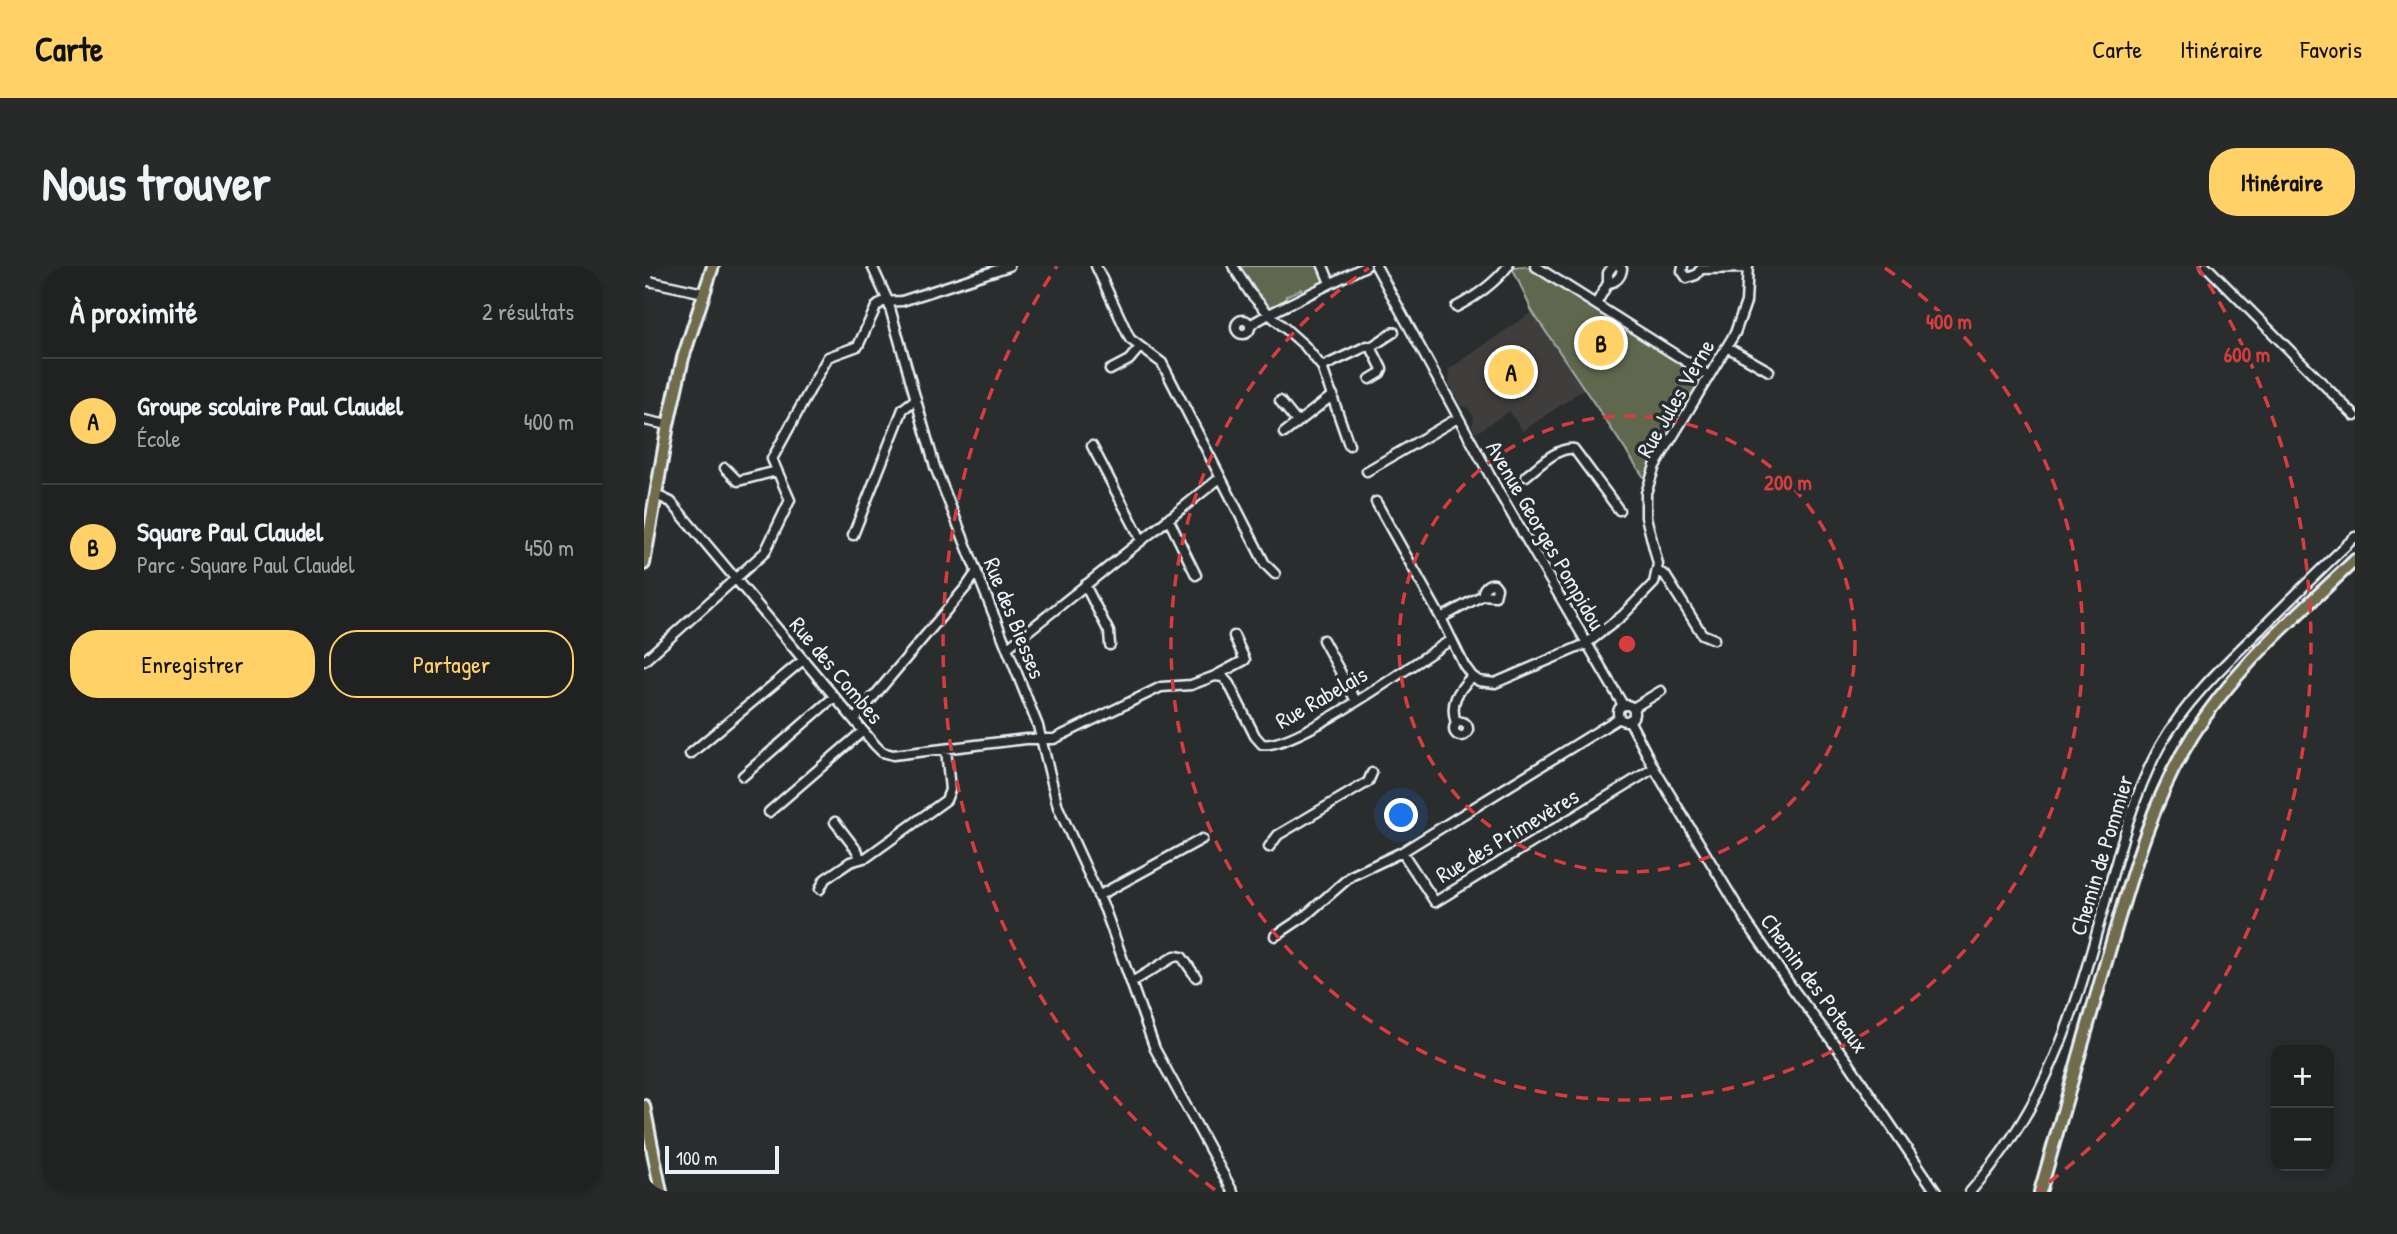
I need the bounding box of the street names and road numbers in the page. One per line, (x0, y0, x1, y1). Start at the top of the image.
street label: Rue Jules Verne (1629, 333, 1721, 463)
street label: Avenue Georges Pompidou (1479, 435, 1613, 635)
street label: Rue des Biesses (977, 553, 1053, 683)
street label: Rue des Combes (783, 610, 891, 730)
street label: Rue Rabelais (1269, 658, 1373, 736)
street label: Chemin de Pommier (2062, 771, 2140, 939)
street label: Rue des Primevères (1430, 780, 1584, 890)
street label: Chemin des Poteaux (1754, 907, 1876, 1059)

